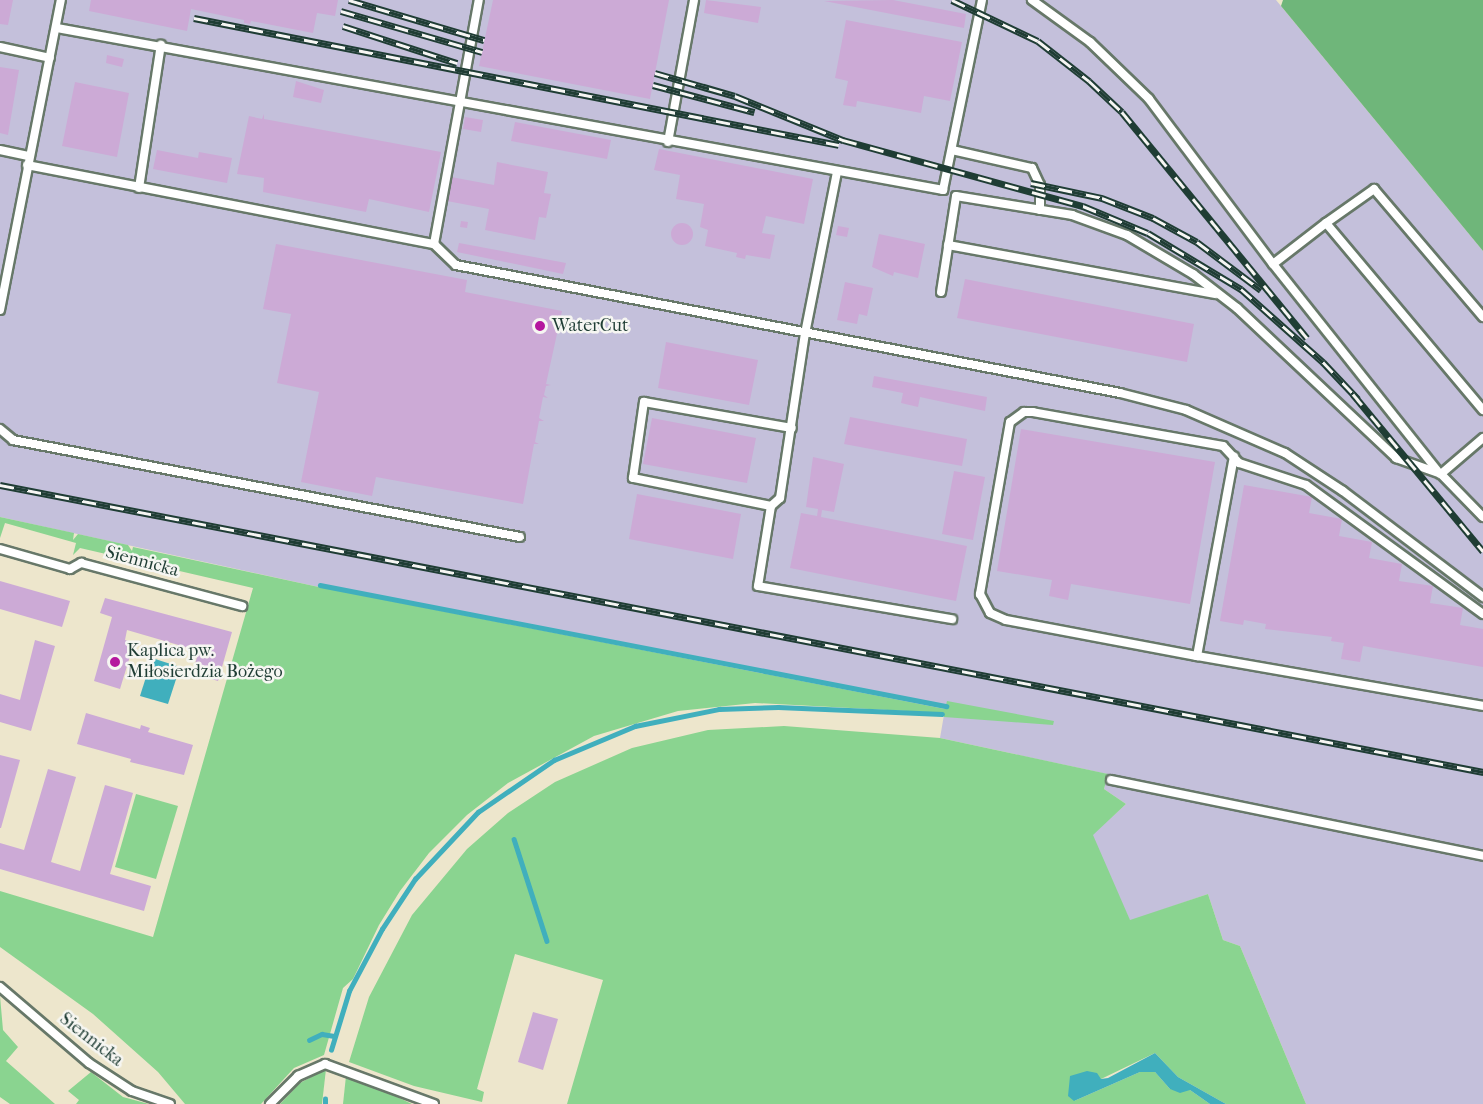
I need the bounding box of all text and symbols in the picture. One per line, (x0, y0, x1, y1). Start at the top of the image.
place label: WaterCut (552, 315, 628, 337)
marker: WaterCut (533, 319, 547, 333)
street label: Siennicka (103, 542, 181, 582)
place label: Kaplica pw. Miłosierdzia Bożego (127, 641, 283, 684)
marker: Kaplica pw. Miłosierdzia Bożego (108, 655, 122, 669)
street label: Siennicka (55, 1008, 127, 1072)

